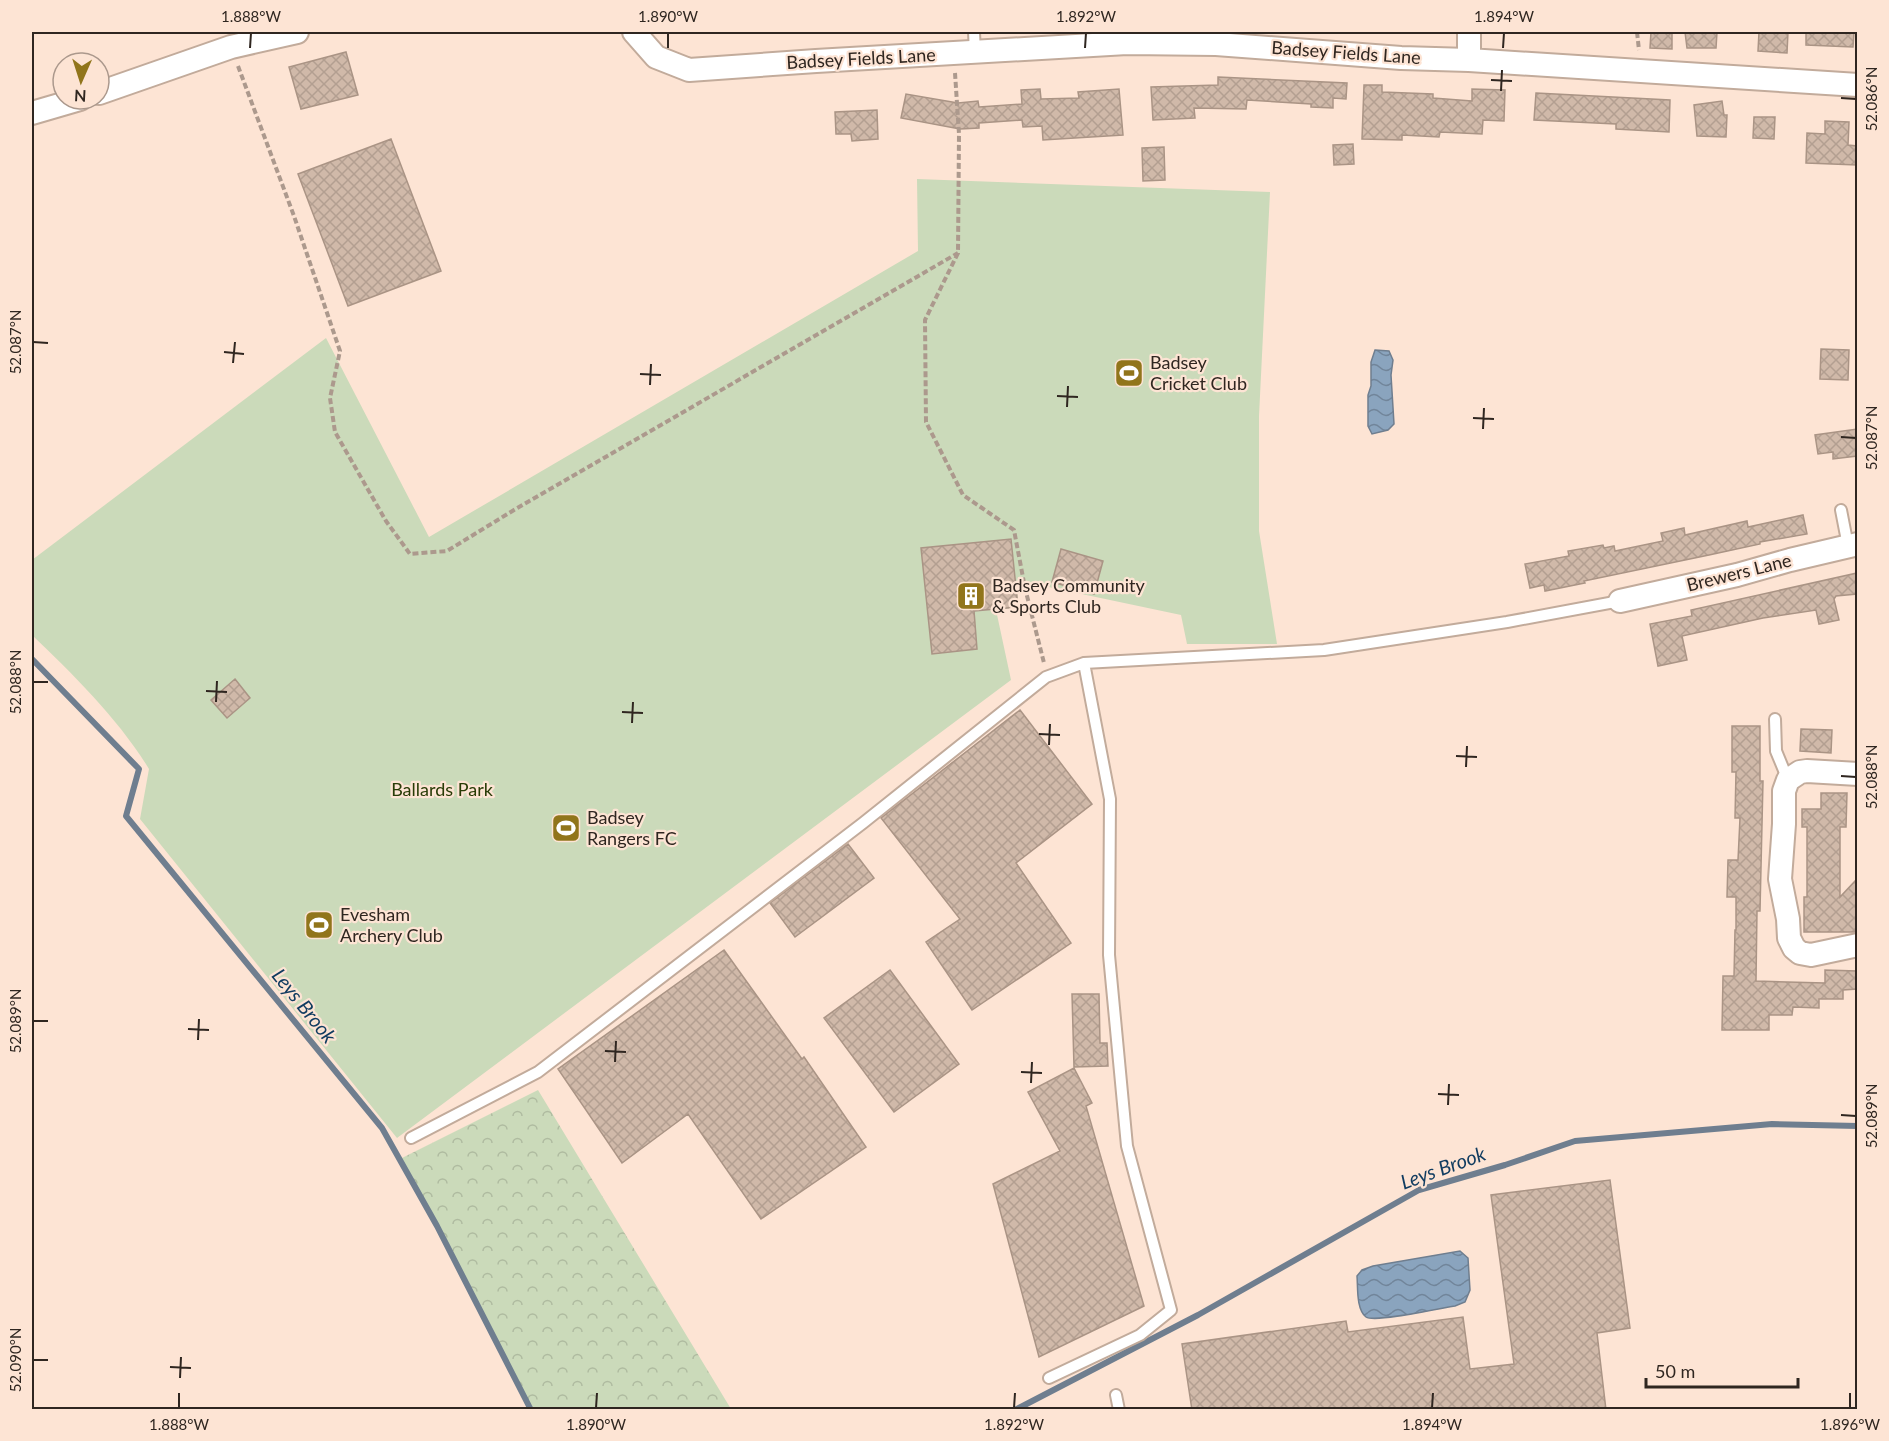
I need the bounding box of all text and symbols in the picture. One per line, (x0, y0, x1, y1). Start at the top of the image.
text: 1.888°W (221, 7, 282, 25)
text: 1.890°W (638, 7, 699, 25)
text: 1.892°W (1056, 7, 1117, 25)
text: 1.894°W (1474, 7, 1535, 25)
street label: Badsey Fields Lane (1271, 36, 1421, 68)
street label: Badsey Fields Lane (786, 43, 936, 73)
north arrow (51, 51, 111, 111)
text: 52.086°N (1862, 67, 1880, 131)
text: N (74, 87, 87, 106)
text: 52.087°N (6, 310, 24, 374)
place label: Badsey Cricket Club (1150, 351, 1247, 394)
sports icon: Badsey Cricket Club (1113, 357, 1145, 389)
text: 52.087°N (1862, 406, 1880, 470)
street label: Brewers Lane (1684, 548, 1793, 596)
place label: Badsey Community & Sports Club (992, 574, 1146, 617)
building icon: Badsey Community & Sports Club (955, 580, 987, 612)
text: 52.088°N (6, 650, 24, 714)
text: 52.088°N (1862, 745, 1880, 809)
park label: Ballards Park (391, 778, 494, 800)
place label: Badsey Rangers FC (587, 806, 677, 849)
sports icon: Badsey Rangers FC (550, 812, 582, 844)
place label: Evesham Archery Club (340, 903, 443, 946)
sports icon: Evesham Archery Club (303, 909, 335, 941)
water label: Leys Brook (268, 963, 342, 1048)
text: 52.089°N (6, 989, 24, 1053)
text: 52.089°N (1862, 1084, 1880, 1148)
water label: Leys Brook (1397, 1140, 1489, 1194)
text: 52.090°N (6, 1328, 24, 1392)
scale bar (1646, 1351, 1798, 1389)
text: 50 m (1655, 1360, 1695, 1382)
text: 1.888°W (149, 1415, 210, 1433)
text: 1.890°W (566, 1415, 627, 1433)
text: 1.892°W (984, 1415, 1045, 1433)
text: 1.894°W (1402, 1415, 1463, 1433)
text: 1.896°W (1820, 1415, 1881, 1433)

